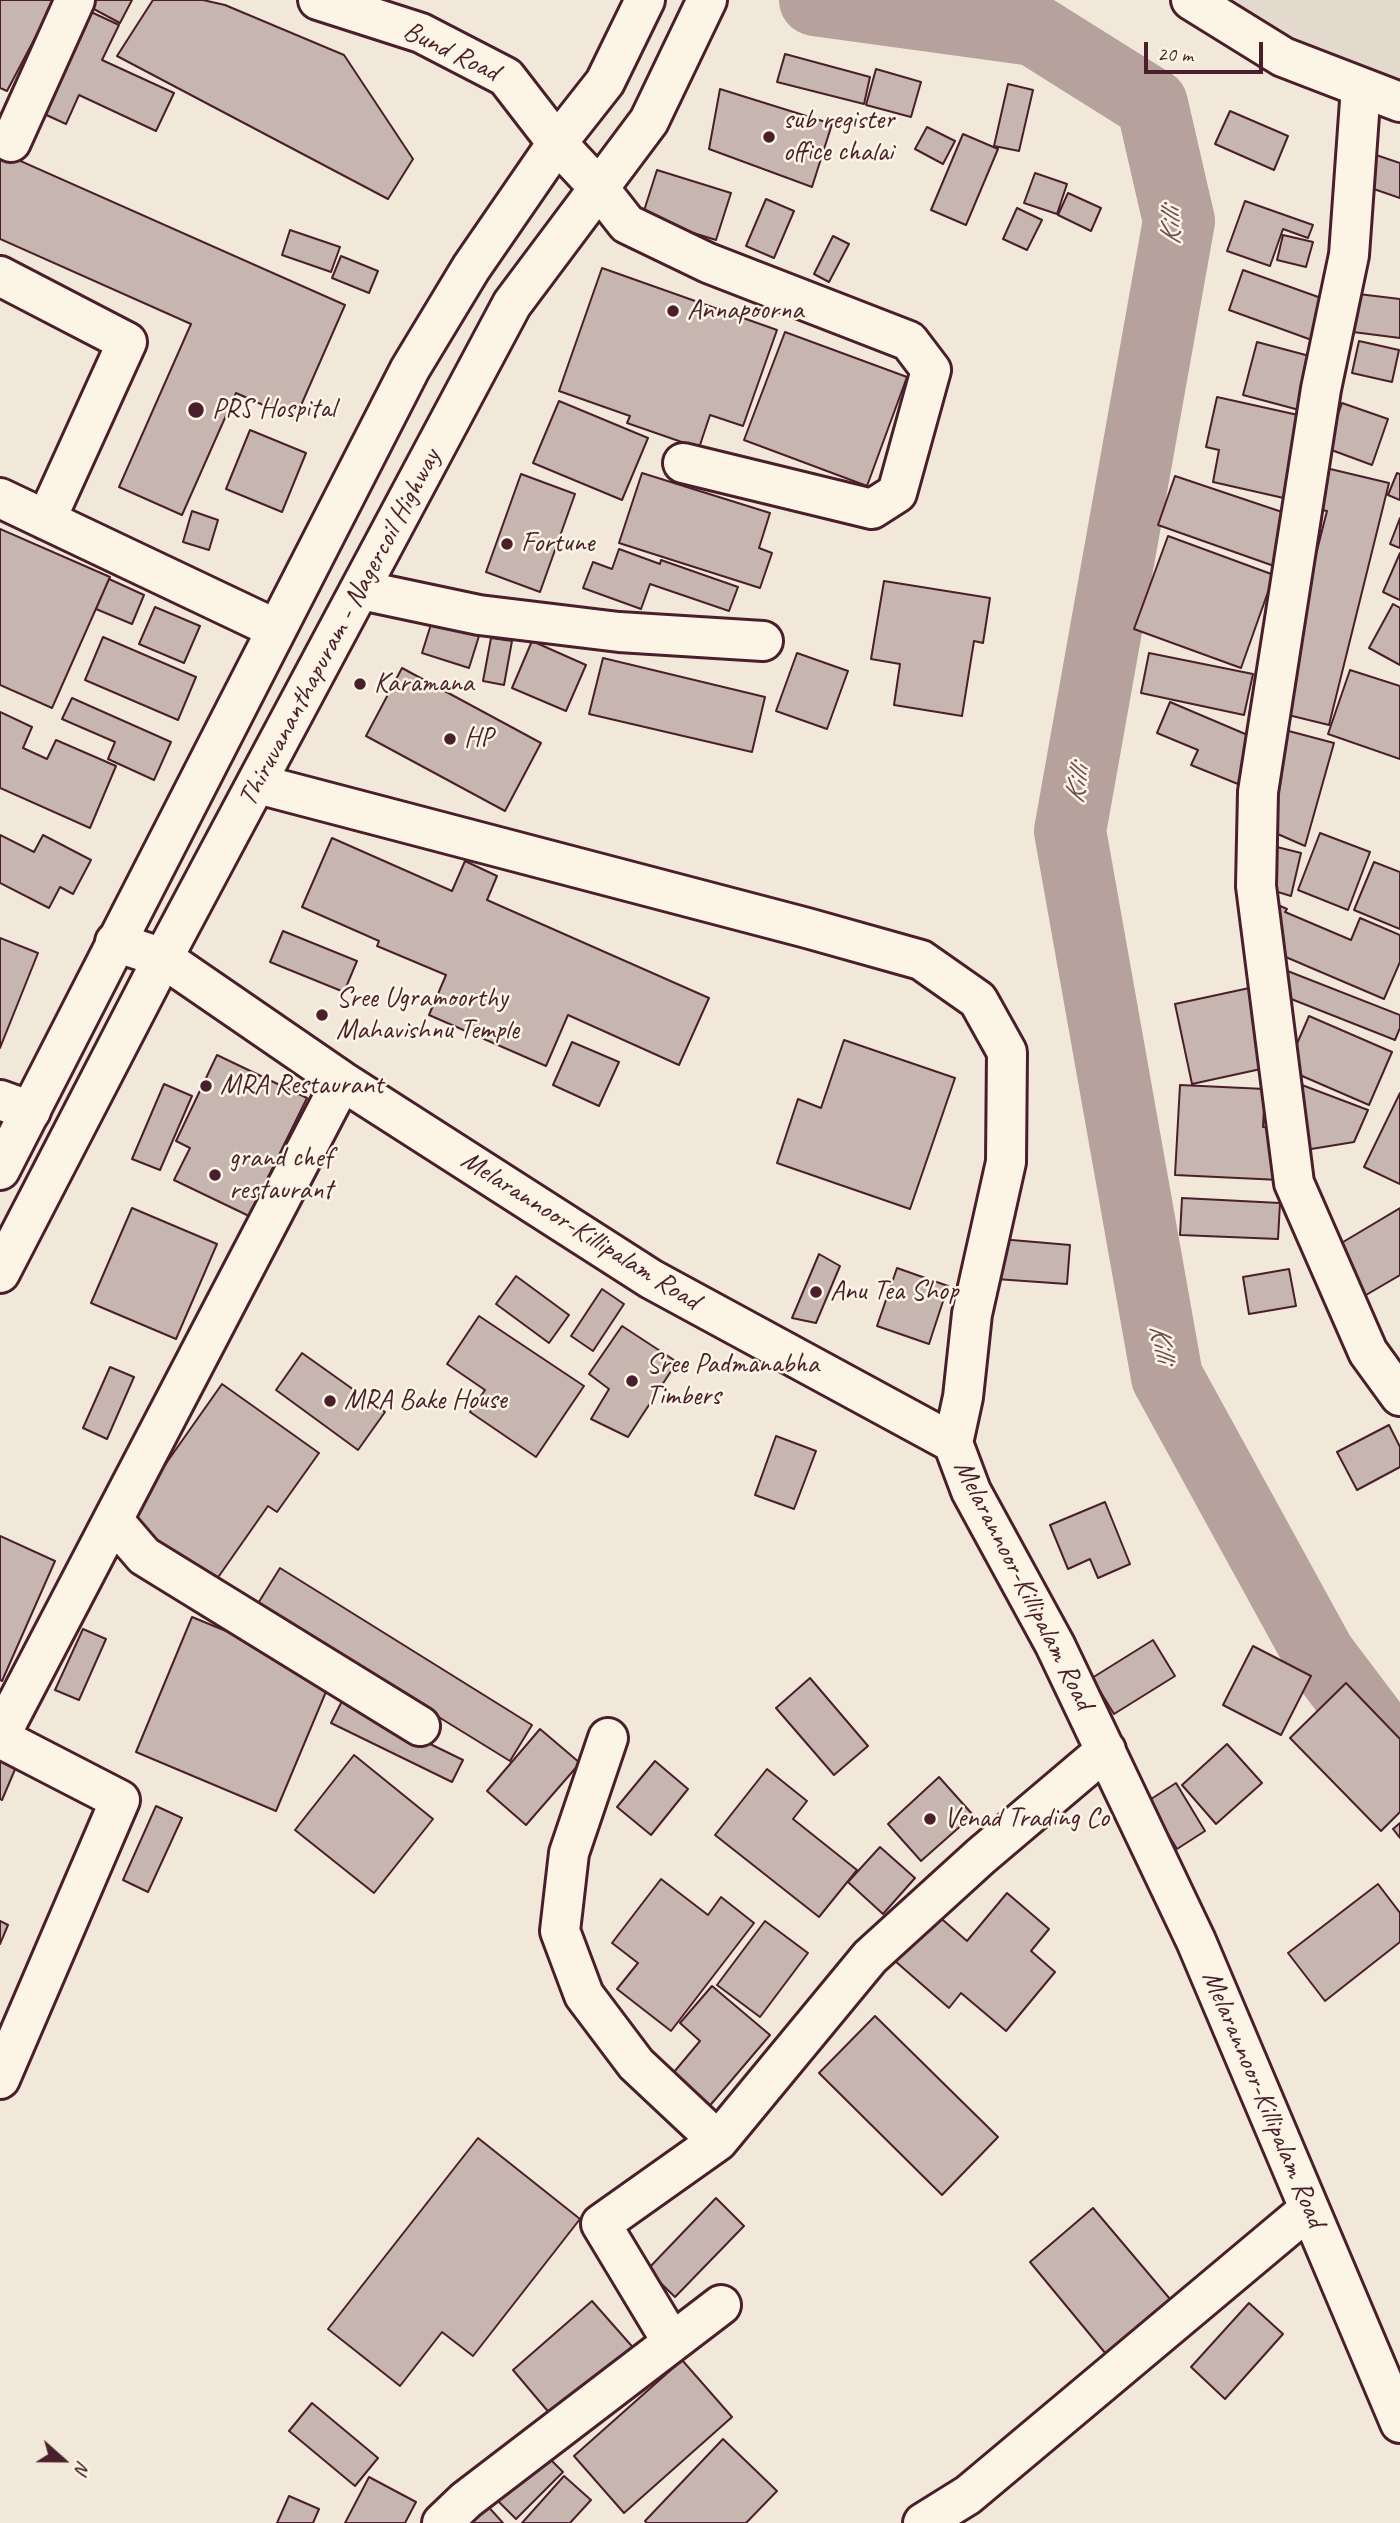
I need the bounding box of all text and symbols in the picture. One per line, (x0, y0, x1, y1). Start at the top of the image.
street label: Bund Road (398, 15, 504, 89)
scale bar (1148, 28, 1267, 72)
text: 20 m (1157, 41, 1193, 67)
place label: sub register office chalai (783, 104, 894, 170)
marker: sub register office chalai (761, 129, 777, 145)
water label: Killi (1154, 208, 1190, 246)
place label: Annapoorna (687, 294, 803, 328)
marker: Annapoorna (665, 303, 681, 319)
place label: PRS Hospital (212, 393, 336, 427)
marker: PRS Hospital (186, 400, 206, 420)
street label: Thiruvananthapuram - Nagercoil Highway (231, 444, 449, 812)
place label: Fortune (521, 527, 594, 561)
marker: Fortune (499, 536, 515, 552)
place label: Karamana (374, 667, 474, 701)
marker: Karamana (352, 676, 368, 692)
place label: HP (464, 722, 493, 756)
marker: HP (442, 731, 458, 747)
water label: Killi (1057, 764, 1099, 806)
place label: Sree Ugramoorthy Mahavishnu Temple (336, 982, 519, 1048)
marker: Sree Ugramoorthy Mahavishnu Temple (314, 1007, 330, 1023)
place label: MRA Restaurant (220, 1069, 383, 1103)
marker: MRA Restaurant (198, 1078, 214, 1094)
place label: grand chef restaurant (229, 1142, 333, 1208)
street label: Melarannoor-Killipalam Road (454, 1144, 706, 1318)
marker: grand chef restaurant (207, 1167, 223, 1183)
place label: Anu Tea Shop (830, 1275, 958, 1309)
marker: Anu Tea Shop (808, 1284, 824, 1300)
water label: Killi (1140, 1322, 1182, 1364)
place label: Sree Padmanabha Timbers (646, 1348, 819, 1414)
marker: Sree Padmanabha Timbers (624, 1373, 640, 1389)
place label: MRA Bake House (344, 1384, 506, 1418)
marker: MRA Bake House (322, 1393, 338, 1409)
street label: Melarannoor-Killipalam Road (946, 1455, 1100, 1715)
place label: Venad Trading Co (944, 1802, 1109, 1836)
marker: Venad Trading Co (922, 1811, 938, 1827)
street label: Melarannoor-Killipalam Road (1194, 1966, 1332, 2232)
north arrow (28, 2425, 98, 2495)
text: N (69, 2458, 96, 2477)

